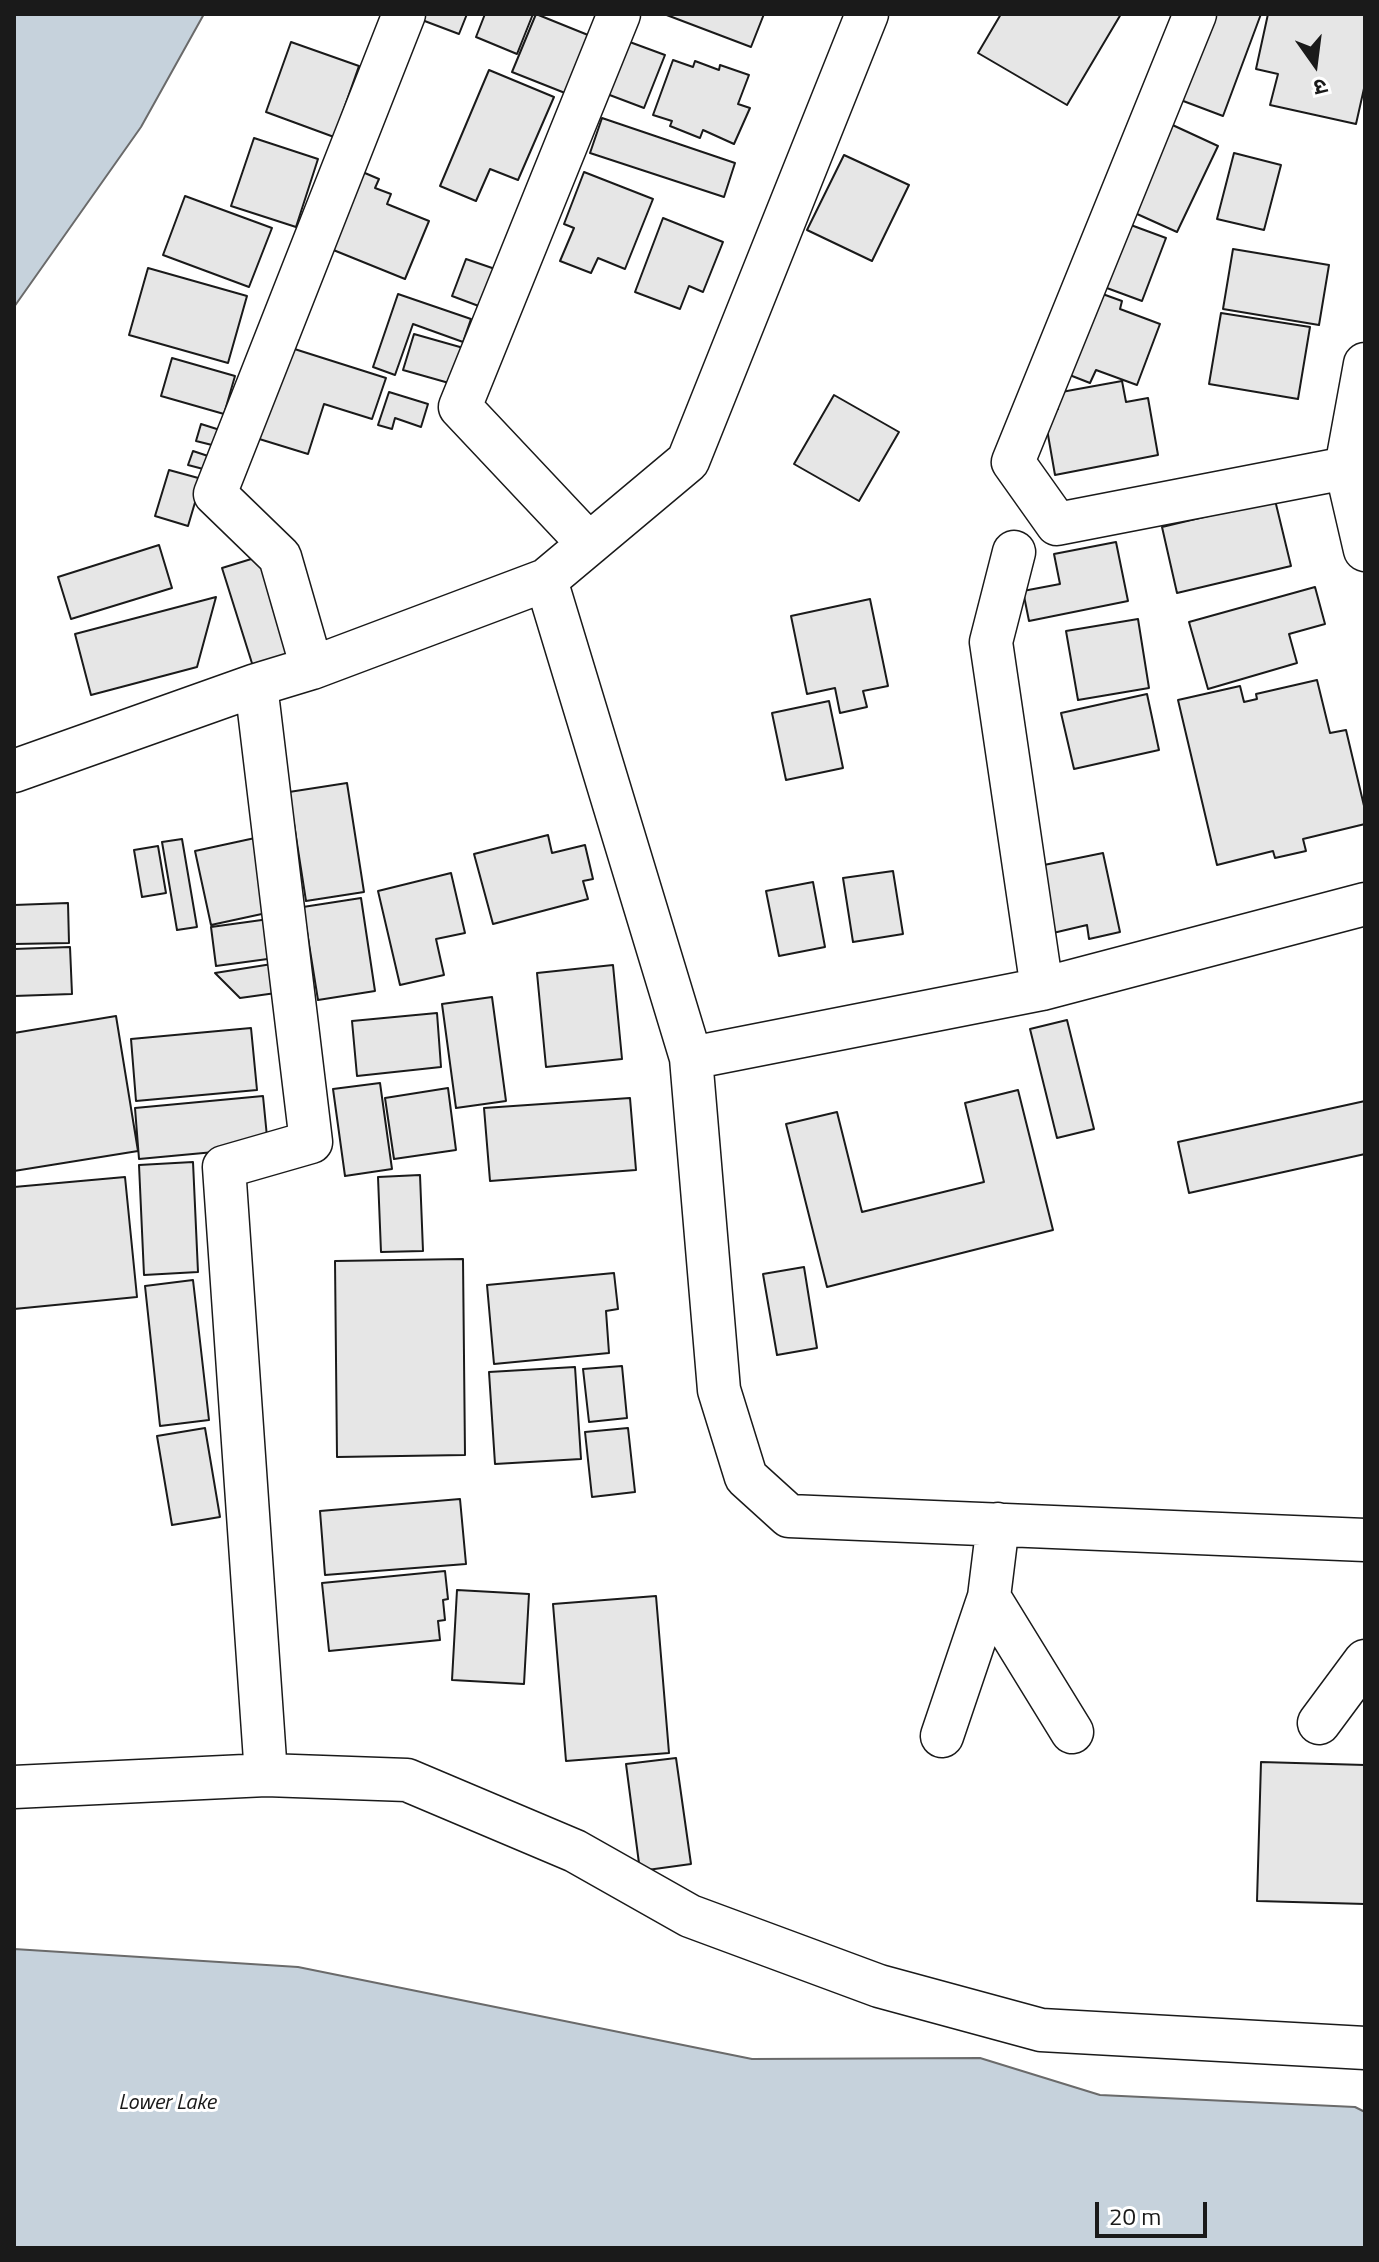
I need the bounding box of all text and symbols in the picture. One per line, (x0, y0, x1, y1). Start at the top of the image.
north arrow (1275, 24, 1355, 104)
text: उ (1310, 69, 1331, 105)
water label: Lower Lake (118, 2091, 216, 2117)
scale bar (1099, 2186, 1211, 2236)
text: 20 m (1109, 2198, 1161, 2234)

